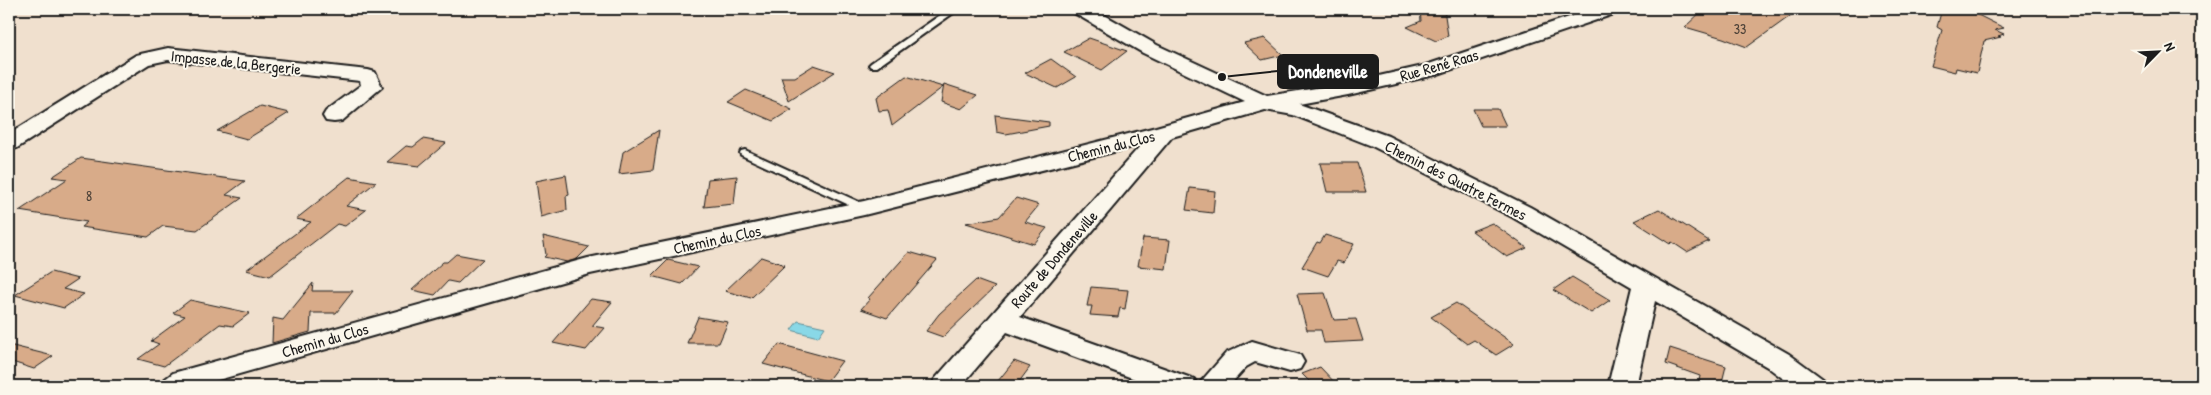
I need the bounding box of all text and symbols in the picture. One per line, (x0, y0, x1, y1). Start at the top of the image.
house number: 33 (1734, 19, 1746, 38)
north arrow (2134, 28, 2184, 78)
text: N (2160, 39, 2181, 54)
street label: Rue René Raas (1397, 43, 1481, 87)
street label: Impasse de la Bergerie (170, 44, 303, 80)
callout: Dondeneville (1278, 55, 1378, 88)
text: Dondeneville (1288, 59, 1369, 84)
street label: Chemin du Clos (1065, 125, 1157, 167)
street label: Chemin des Quatre Fermes (1381, 135, 1531, 225)
house number: 8 (86, 186, 92, 205)
street label: Route de Dondeneville (1005, 205, 1103, 313)
street label: Chemin du Clos (671, 219, 763, 259)
street label: Chemin du Clos (279, 317, 371, 363)

